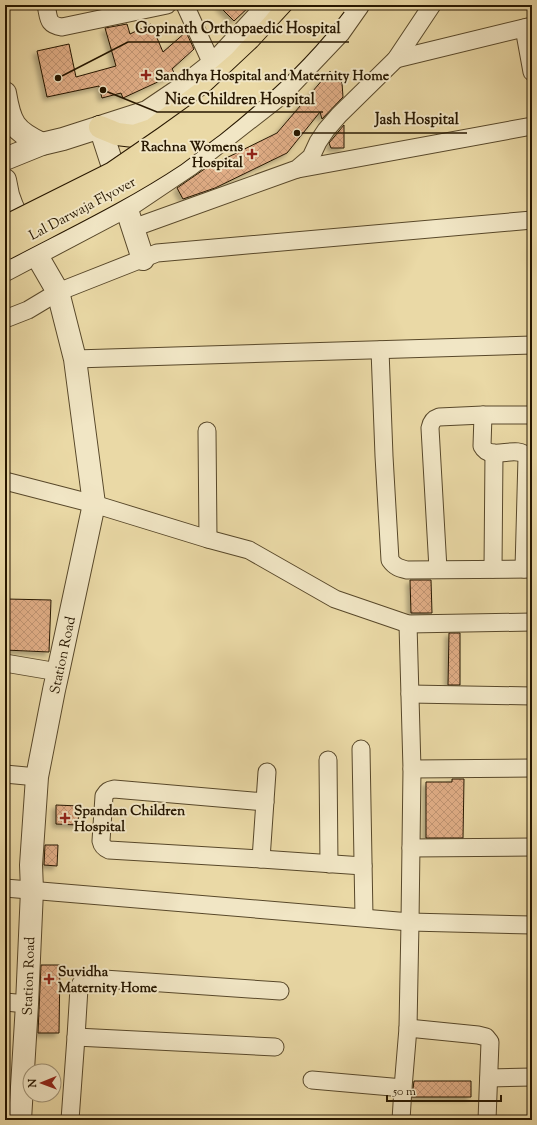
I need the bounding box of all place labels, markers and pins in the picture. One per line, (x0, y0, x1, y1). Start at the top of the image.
callout: Gopinath Orthopaedic Hospital (128, 15, 349, 42)
place label: Sandhya Hospital and Maternity Home (155, 67, 390, 87)
marker: Sandhya Hospital and Maternity Home (140, 69, 152, 81)
callout: Nice Children Hospital (157, 85, 323, 112)
callout: Jash Hospital (367, 106, 467, 133)
place label: Rachna Womens Hospital (141, 138, 243, 174)
marker: Rachna Womens Hospital (246, 148, 258, 160)
place label: Spandan Children Hospital (74, 802, 186, 838)
marker: Spandan Children Hospital (59, 812, 71, 824)
place label: Suvidha Maternity Home (58, 963, 158, 999)
marker: Suvidha Maternity Home (43, 973, 55, 985)

